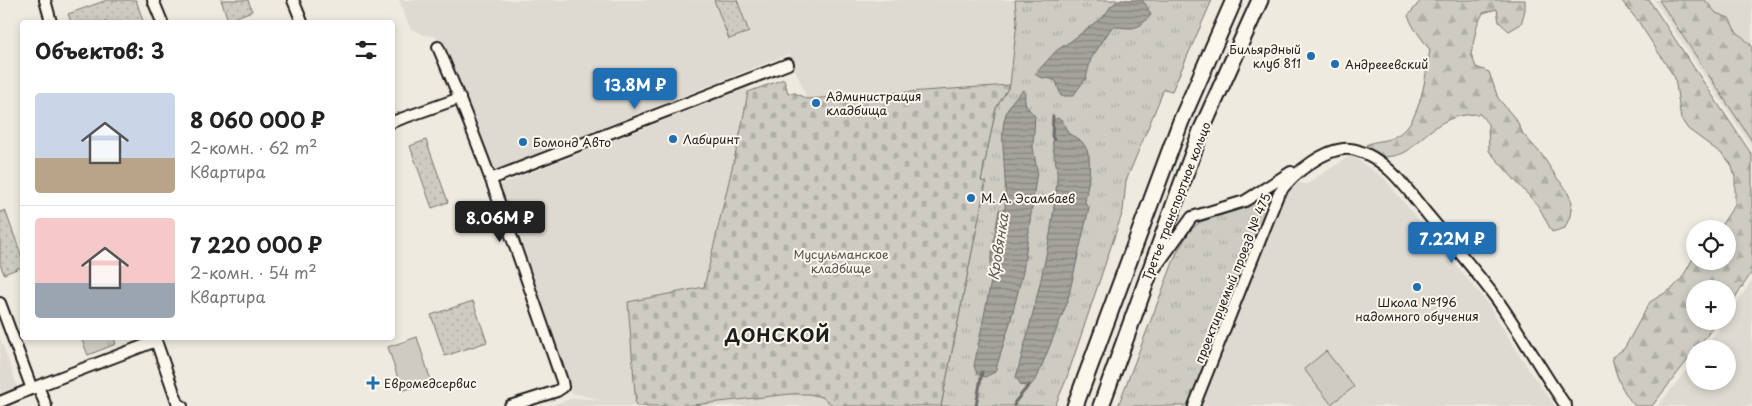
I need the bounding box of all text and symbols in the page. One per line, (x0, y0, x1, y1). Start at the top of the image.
text: Объектов: 3 (35, 34, 165, 66)
icon: filters (352, 36, 380, 64)
place label: Бильярдный клуб 811 (1229, 40, 1301, 72)
marker: Бильярдный клуб 811 (1305, 50, 1317, 62)
place label: Андрееевский (1345, 55, 1428, 73)
marker: Андрееевский (1329, 58, 1341, 70)
pin: 13.8M ₽ (589, 68, 681, 110)
text: 13.8M ₽ (604, 72, 666, 96)
place label: Администрация кладбища (826, 87, 921, 119)
marker: Администрация кладбища (810, 97, 822, 109)
text: 8 060 000 ₽ (190, 103, 325, 135)
icon: home (75, 113, 135, 173)
street label: Третье транспортное кольцо (1137, 119, 1215, 283)
place label: Лабиринт (683, 130, 740, 148)
place label: Бомонд Авто (533, 133, 611, 151)
marker: Лабиринт (667, 133, 679, 145)
text: 2-комн. · 62 m² (190, 135, 317, 159)
marker: Бомонд Авто (517, 136, 529, 148)
text: Квартира (190, 159, 265, 183)
place label: М. А. Эсамбаев (981, 189, 1075, 207)
street label: проектируемый проезд № 475 (1190, 190, 1274, 366)
marker: М. А. Эсамбаев (965, 192, 977, 204)
pin: 8.06M ₽ (454, 200, 546, 243)
text: 8.06M ₽ (466, 205, 534, 229)
water label: Кровянка (982, 211, 1014, 282)
map controls (1686, 220, 1736, 390)
button: locate (1686, 220, 1736, 270)
pin: 7.22M ₽ (1406, 222, 1498, 264)
text: 7.22M ₽ (1419, 226, 1485, 250)
text: 7 220 000 ₽ (190, 228, 322, 260)
icon: home (75, 238, 135, 298)
park label: Мусульманское кладбище (793, 245, 889, 277)
text: 2-комн. · 54 m² (190, 260, 317, 284)
button: + (1686, 280, 1736, 330)
marker: Школа №196 надомного обучения (1411, 281, 1423, 293)
text: Квартира (190, 284, 265, 308)
place label: Школа №196 надомного обучения (1355, 293, 1479, 325)
district label: ДОНСКОЙ (724, 321, 831, 348)
button: − (1686, 340, 1736, 390)
place label: Евромедсервис (384, 374, 476, 392)
marker: Евромедсервис (366, 376, 380, 390)

